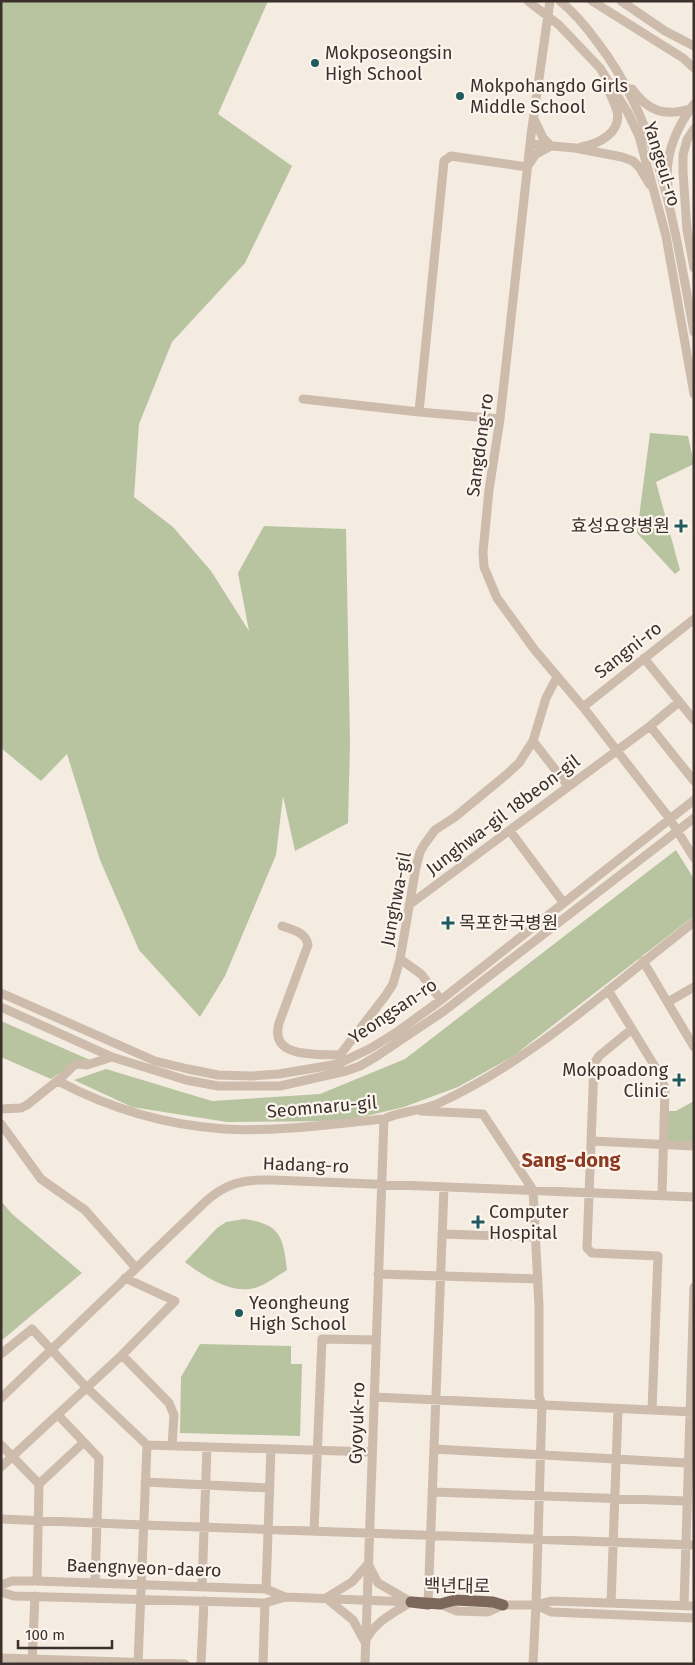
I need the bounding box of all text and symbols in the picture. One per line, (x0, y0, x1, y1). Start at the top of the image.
place label: Mokposeongsin High School (325, 42, 452, 85)
marker: Mokposeongsin High School (309, 57, 321, 69)
place label: Mokpohangdo Girls Middle School (470, 75, 628, 118)
marker: Mokpohangdo Girls Middle School (454, 90, 466, 102)
street label: Yangeul-ro (639, 119, 685, 209)
street label: Sangdong-ro (462, 392, 498, 498)
place label: 효성요양병원 (571, 515, 670, 537)
marker: 효성요양병원 (674, 519, 688, 533)
street label: Sangni-ro (590, 617, 666, 683)
street label: Junghwa-gil 18beon-gil (422, 750, 584, 880)
street label: Junghwa-gil (376, 850, 416, 948)
place label: 목포한국병원 (459, 912, 558, 934)
marker: 목포한국병원 (441, 916, 455, 930)
street label: Yeongsan-ro (345, 973, 441, 1049)
place label: Mokpoadong Clinic (562, 1059, 669, 1102)
marker: Mokpoadong Clinic (672, 1073, 686, 1087)
street label: Seomnaru-gil (266, 1091, 378, 1123)
district label: Sang-dong (521, 1148, 622, 1172)
street label: Hadang-ro (262, 1152, 350, 1178)
place label: Computer Hospital (489, 1201, 569, 1244)
marker: Computer Hospital (471, 1215, 485, 1229)
place label: Yeongheung High School (249, 1292, 349, 1335)
marker: Yeongheung High School (233, 1307, 245, 1319)
street label: Gyoyuk-ro (345, 1381, 369, 1465)
street label: Baengnyeon-daero (66, 1554, 222, 1582)
street label: 백년대로 (424, 1574, 490, 1598)
scale bar (18, 1618, 111, 1650)
text: 100 m (25, 1626, 65, 1644)

